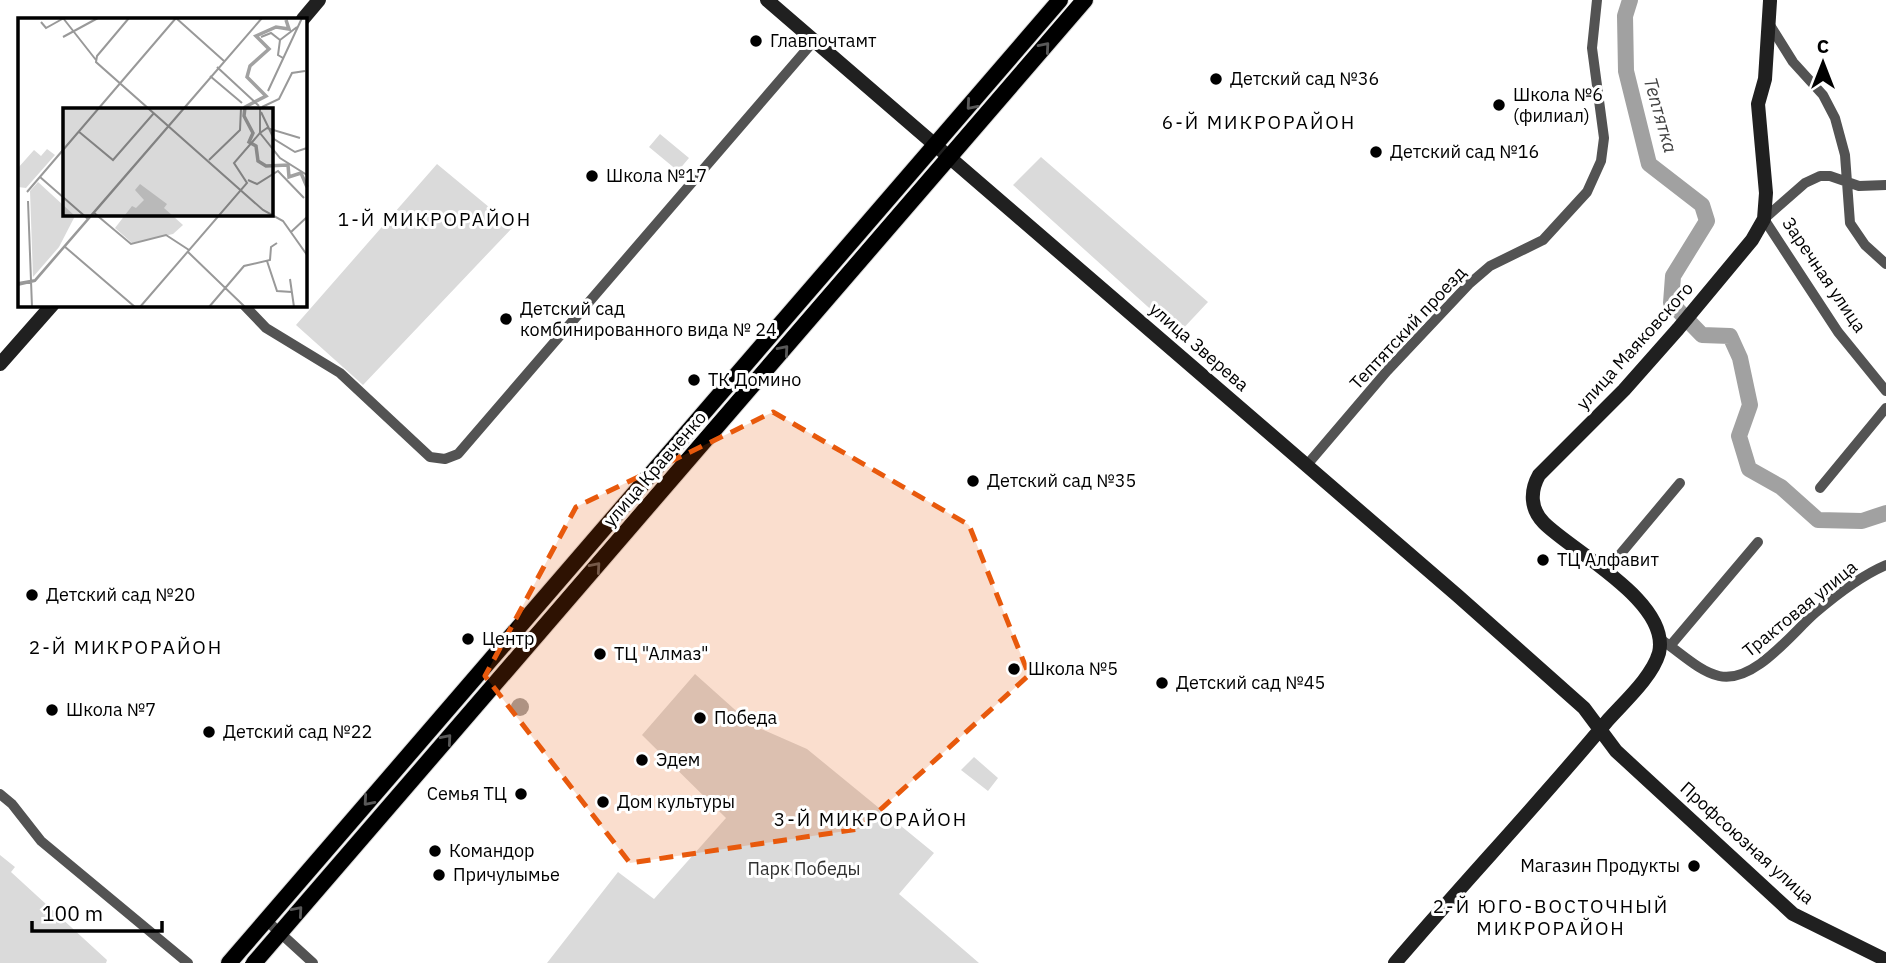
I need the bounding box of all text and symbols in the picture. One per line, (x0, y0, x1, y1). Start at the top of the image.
inset map (18, 18, 306, 306)
north arrow (1788, 28, 1858, 98)
place label: Главпочтамт (770, 29, 877, 52)
marker: Главпочтамт (748, 33, 764, 49)
text: С (1817, 34, 1829, 58)
one-way arrow (1037, 43, 1049, 56)
place label: Детский сад №36 (1230, 67, 1379, 90)
marker: Детский сад №36 (1208, 71, 1224, 87)
water label: Тептятка (1639, 75, 1683, 155)
place label: Школа №6 (филиал) (1513, 83, 1603, 127)
one-way arrow (967, 97, 979, 110)
marker: Школа №6 (филиал) (1491, 97, 1507, 113)
district label: 6-Й МИКРОРАЙОН (1162, 110, 1356, 134)
place label: Детский сад №16 (1390, 140, 1539, 163)
marker: Детский сад №16 (1368, 144, 1384, 160)
place label: Школа №17 (606, 164, 707, 187)
marker: Школа №17 (584, 168, 600, 184)
district label: 1-Й МИКРОРАЙОН (338, 207, 532, 231)
street label: Заречная улица (1777, 213, 1872, 337)
street label: Тептятский проезд (1345, 261, 1471, 394)
street label: улица Маяковского (1571, 277, 1698, 414)
place label: Детский сад комбинированного вида № 24 (520, 297, 777, 341)
street label: улица Зверева (1145, 297, 1254, 396)
marker: Детский сад комбинированного вида № 24 (498, 311, 514, 327)
one-way arrow (776, 345, 788, 358)
place label: ТК Домино (708, 368, 801, 391)
marker: ТК Домино (686, 372, 702, 388)
street label: улица Кравченко (598, 406, 711, 531)
place label: Детский сад №35 (987, 469, 1136, 492)
marker: Детский сад №35 (965, 473, 981, 489)
place label: ТЦ Алфавит (1557, 548, 1659, 571)
marker: ТЦ Алфавит (1535, 552, 1551, 568)
street label: Трактовая улица (1738, 555, 1862, 662)
one-way arrow (588, 562, 600, 575)
place label: Детский сад №20 (46, 583, 195, 606)
marker: Детский сад №20 (24, 587, 40, 603)
place label: Центр (482, 627, 534, 650)
marker: Центр (460, 631, 476, 647)
district label: 2-Й МИКРОРАЙОН (29, 635, 223, 659)
place label: ТЦ "Алмаз" (614, 642, 709, 665)
marker: ТЦ "Алмаз" (592, 646, 608, 662)
place label: Школа №5 (1028, 657, 1118, 680)
marker: Школа №5 (1006, 661, 1022, 677)
place label: Детский сад №45 (1176, 671, 1325, 694)
marker: Детский сад №45 (1154, 675, 1170, 691)
place label: Школа №7 (66, 698, 156, 721)
marker: Школа №7 (44, 702, 60, 718)
place label: Победа (714, 706, 777, 729)
marker: Победа (692, 710, 708, 726)
place label: Детский сад №22 (223, 720, 372, 743)
marker: Детский сад №22 (201, 724, 217, 740)
one-way arrow (439, 735, 451, 748)
place label: Эдем (656, 748, 700, 771)
marker: Эдем (634, 752, 650, 768)
street label: Профсоюзная улица (1676, 776, 1819, 909)
place label: Семья ТЦ (427, 782, 507, 805)
marker: Семья ТЦ (513, 786, 529, 802)
place label: Дом культуры (617, 790, 735, 813)
one-way arrow (364, 793, 376, 806)
marker: Дом культуры (595, 794, 611, 810)
district label: 3-Й МИКРОРАЙОН (774, 807, 968, 831)
place label: Командор (449, 839, 535, 862)
marker: Командор (427, 843, 443, 859)
place label: Магазин Продукты (1520, 854, 1680, 877)
park label: Парк Победы (747, 857, 861, 880)
marker: Магазин Продукты (1686, 858, 1702, 874)
place label: Причулымье (453, 863, 560, 886)
marker: Причулымье (431, 867, 447, 883)
scale bar (32, 890, 161, 934)
district label: 2-Й ЮГО-ВОСТОЧНЫЙ МИКРОРАЙОН (1433, 894, 1669, 940)
text: 100 m (42, 899, 103, 927)
one-way arrow (290, 907, 302, 920)

